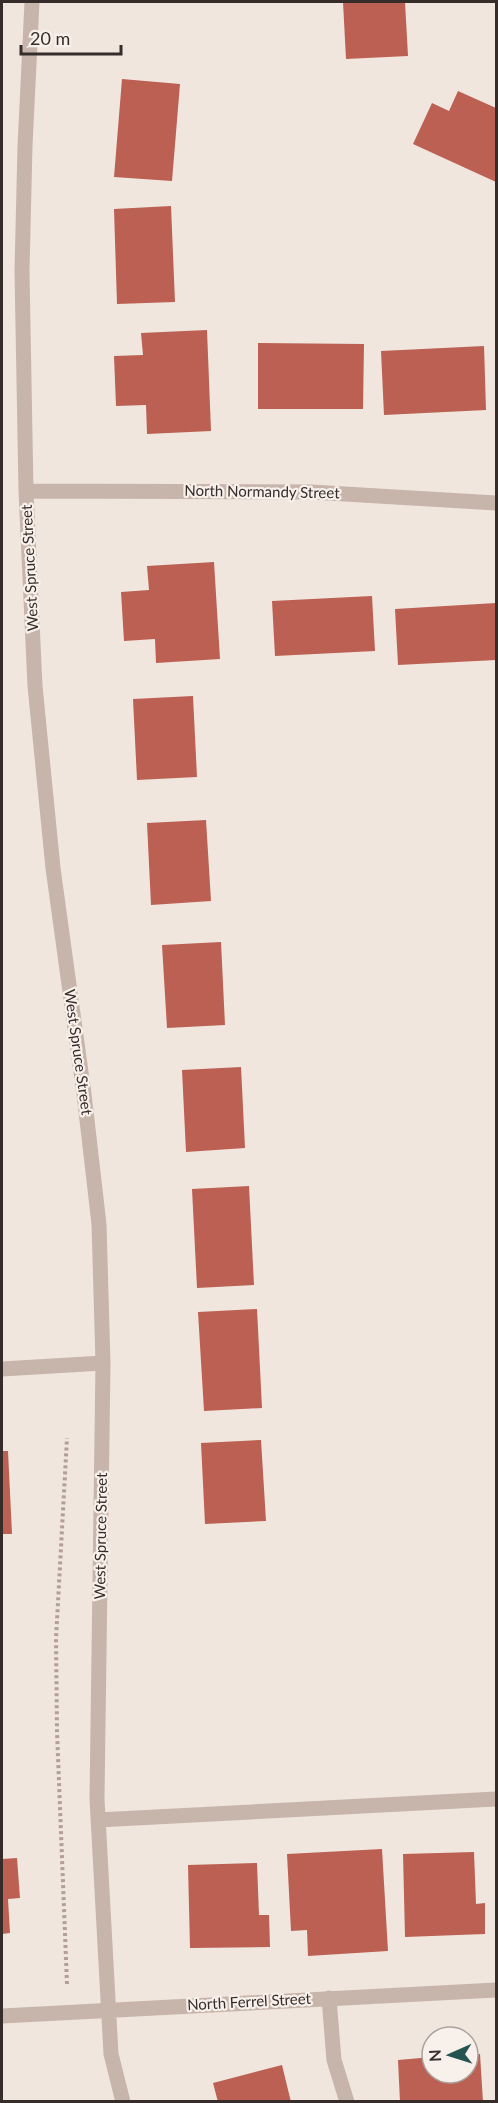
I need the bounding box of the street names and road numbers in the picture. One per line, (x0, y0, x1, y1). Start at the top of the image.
street label: North Normandy Street (184, 481, 340, 501)
street label: West Spruce Street (17, 504, 41, 632)
street label: West Spruce Street (61, 988, 97, 1117)
street label: West Spruce Street (90, 1472, 110, 1600)
street label: North Ferrel Street (187, 1989, 312, 2013)

